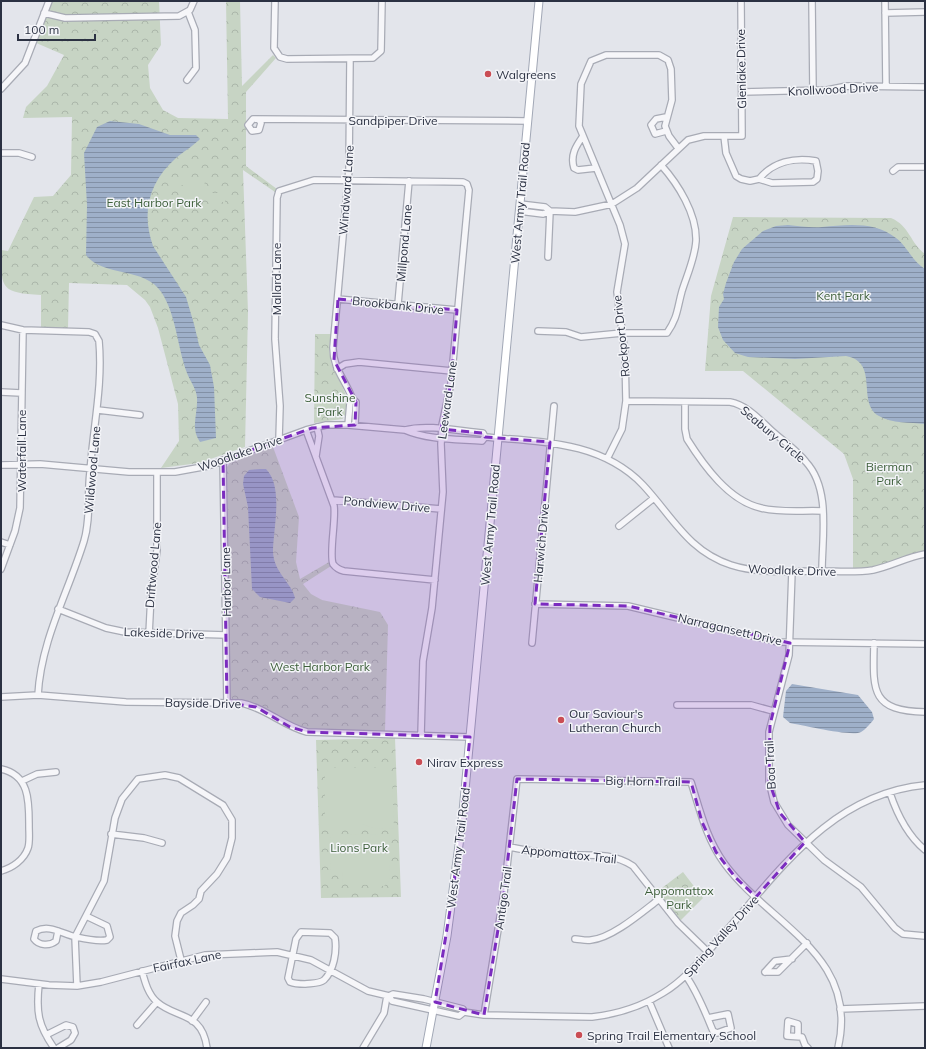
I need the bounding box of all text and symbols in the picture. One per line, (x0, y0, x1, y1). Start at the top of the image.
scale bar (18, 16, 95, 42)
text: 100 m (24, 22, 59, 37)
street label: Glenlake Drive (733, 29, 749, 109)
place label: Walgreens (496, 67, 556, 82)
marker: Walgreens (483, 69, 493, 79)
street label: Knollwood Drive (787, 79, 879, 99)
street label: Sandpiper Drive (348, 113, 438, 128)
street label: West Army Trail Road (507, 142, 533, 264)
street label: Windward Lane (335, 145, 357, 235)
park label: East Harbor Park (107, 195, 202, 210)
street label: Millpond Lane (393, 204, 415, 282)
street label: Mallard Lane (269, 243, 284, 315)
park label: Kent Park (816, 288, 871, 303)
street label: Brookbank Drive (351, 293, 445, 317)
street label: Rockport Drive (609, 294, 633, 378)
street label: Leeward Lane (434, 360, 460, 440)
park label: Sunshine Park (305, 390, 355, 419)
street label: Seabury Circle (737, 402, 809, 466)
street label: Waterfall Lane (14, 410, 29, 492)
street label: Wildwood Lane (81, 426, 103, 514)
street label: Woodlake Drive (196, 432, 284, 474)
park label: Bierman Park (866, 459, 912, 488)
street label: West Army Trail Road (477, 464, 503, 586)
street label: Pondview Drive (343, 493, 431, 515)
street label: Harwich Drive (530, 503, 552, 583)
street label: Driftwood Lane (142, 522, 164, 608)
street label: Harbor Lane (218, 547, 234, 617)
street label: Woodlake Drive (748, 561, 836, 579)
street label: Narragansett Drive (677, 610, 783, 648)
street label: Lakeside Drive (123, 624, 205, 642)
park label: West Harbor Park (270, 659, 371, 674)
street label: Bayside Drive (165, 695, 241, 711)
place label: Our Saviour's Lutheran Church (569, 706, 661, 735)
marker: Our Saviour's Lutheran Church (556, 715, 566, 725)
street label: Boa Trail (761, 740, 779, 790)
place label: Nirav Express (427, 755, 503, 770)
marker: Nirav Express (414, 757, 424, 767)
street label: Big Horn Trail (605, 773, 681, 789)
street label: West Army Trail Road (443, 787, 473, 909)
park label: Lions Park (330, 840, 389, 855)
street label: Appomattox Trail (521, 842, 617, 866)
street label: Antigo Trail (491, 865, 515, 931)
park label: Appomattox Park (644, 883, 714, 912)
street label: Spring Valley Drive (680, 892, 762, 980)
street label: Fairfax Lane (152, 946, 222, 976)
place label: Spring Trail Elementary School (587, 1028, 756, 1043)
marker: Spring Trail Elementary School (574, 1030, 584, 1040)

